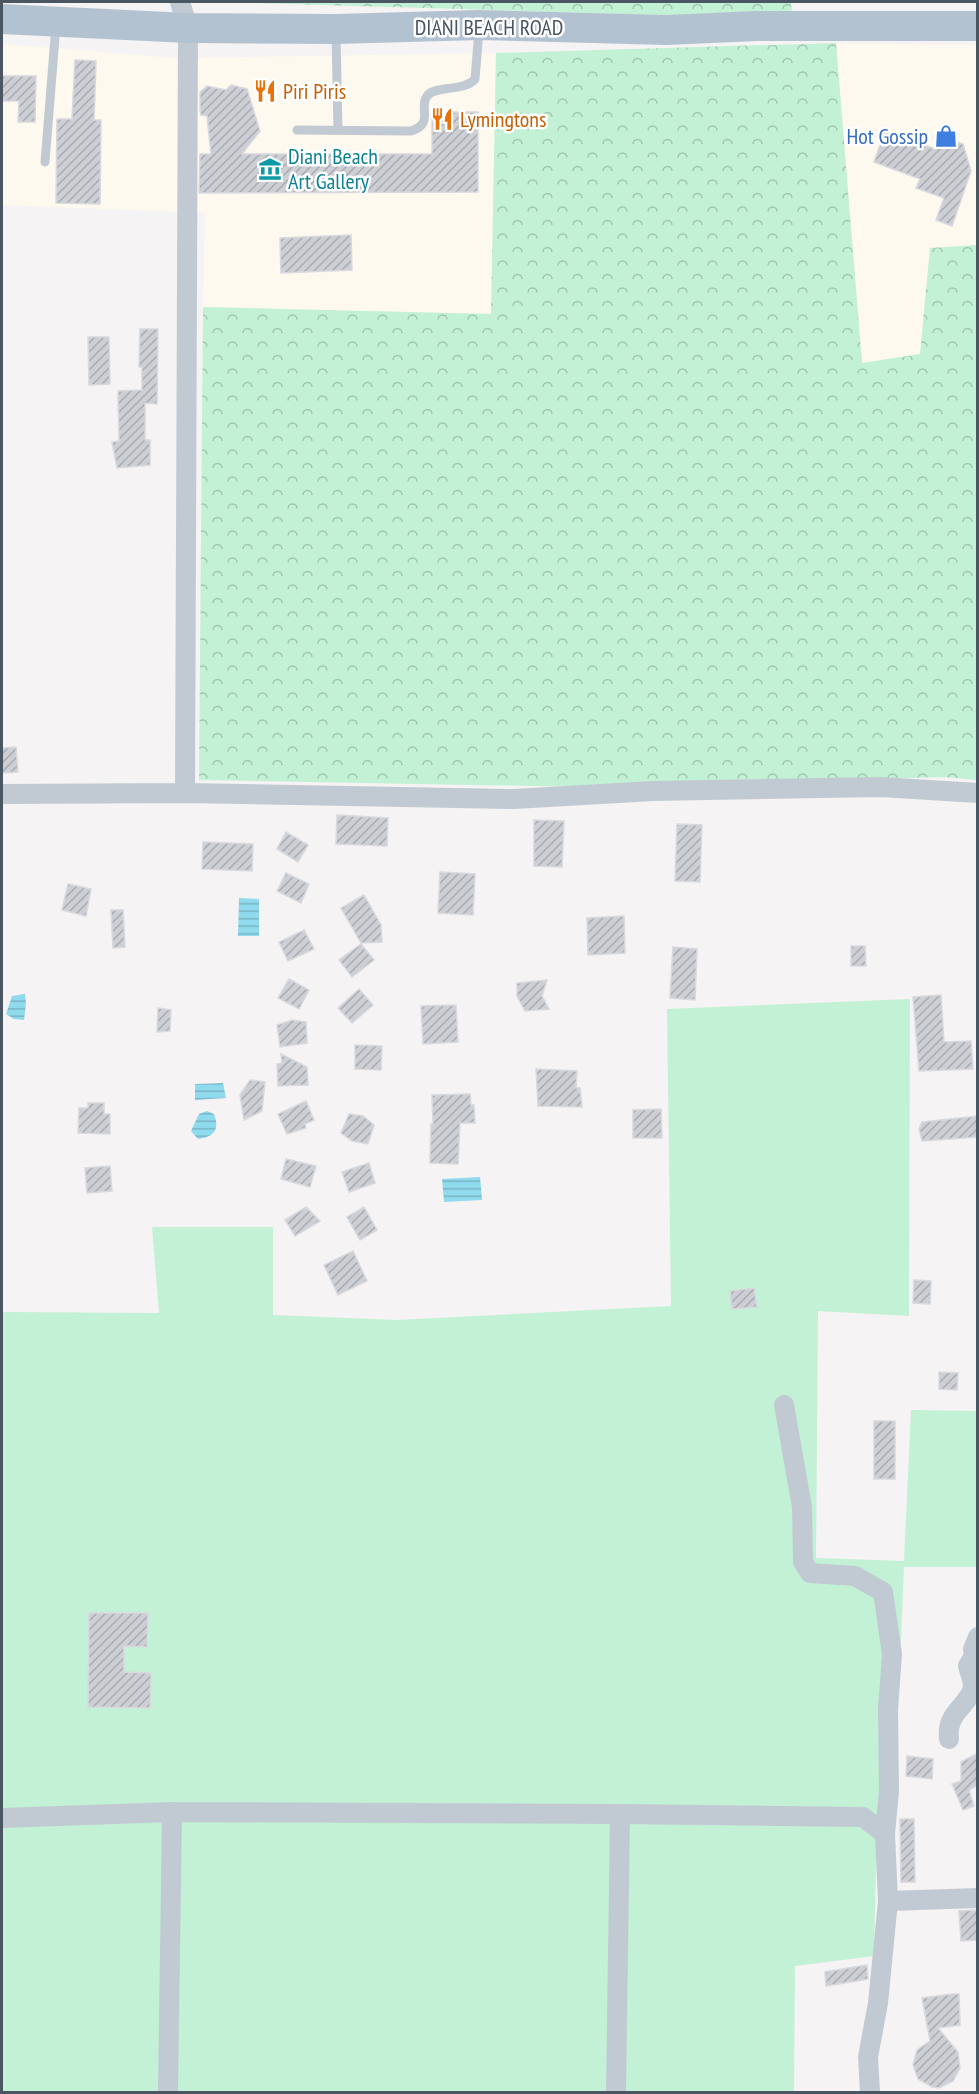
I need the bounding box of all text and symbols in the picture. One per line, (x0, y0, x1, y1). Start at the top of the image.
street label: DIANI BEACH ROAD (415, 13, 563, 41)
place label: Piri Piris (283, 77, 346, 105)
restaurant icon: Piri Piris (252, 78, 278, 104)
place label: Lymingtons (460, 105, 546, 133)
restaurant icon: Lymingtons (429, 106, 455, 132)
place label: Hot Gossip (846, 122, 928, 150)
shop icon: Hot Gossip (933, 123, 959, 149)
place label: Diani Beach Art Gallery (288, 142, 378, 195)
museum icon: Diani Beach Art Gallery (257, 156, 283, 182)

